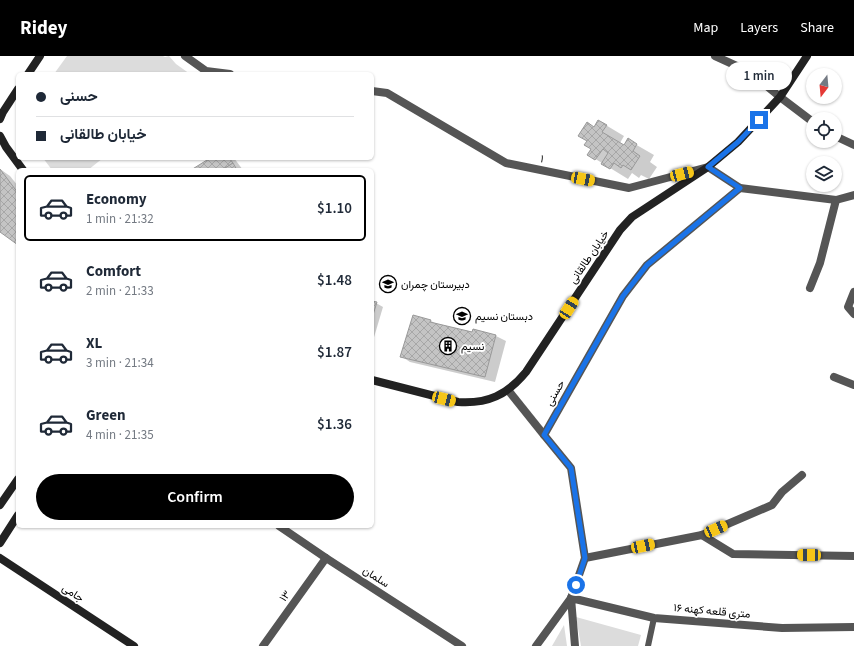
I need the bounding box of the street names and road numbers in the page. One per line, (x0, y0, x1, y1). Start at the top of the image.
street label: ۱ (539, 151, 545, 167)
street label: خیابان طالقانی (565, 227, 613, 287)
street label: حسنی (542, 377, 568, 409)
street label: سلمان (360, 563, 392, 591)
street label: جامی (59, 580, 87, 606)
street label: ۱۳ (276, 587, 294, 605)
street label: ۱۶ متری قلعه کهنه (673, 600, 751, 622)

